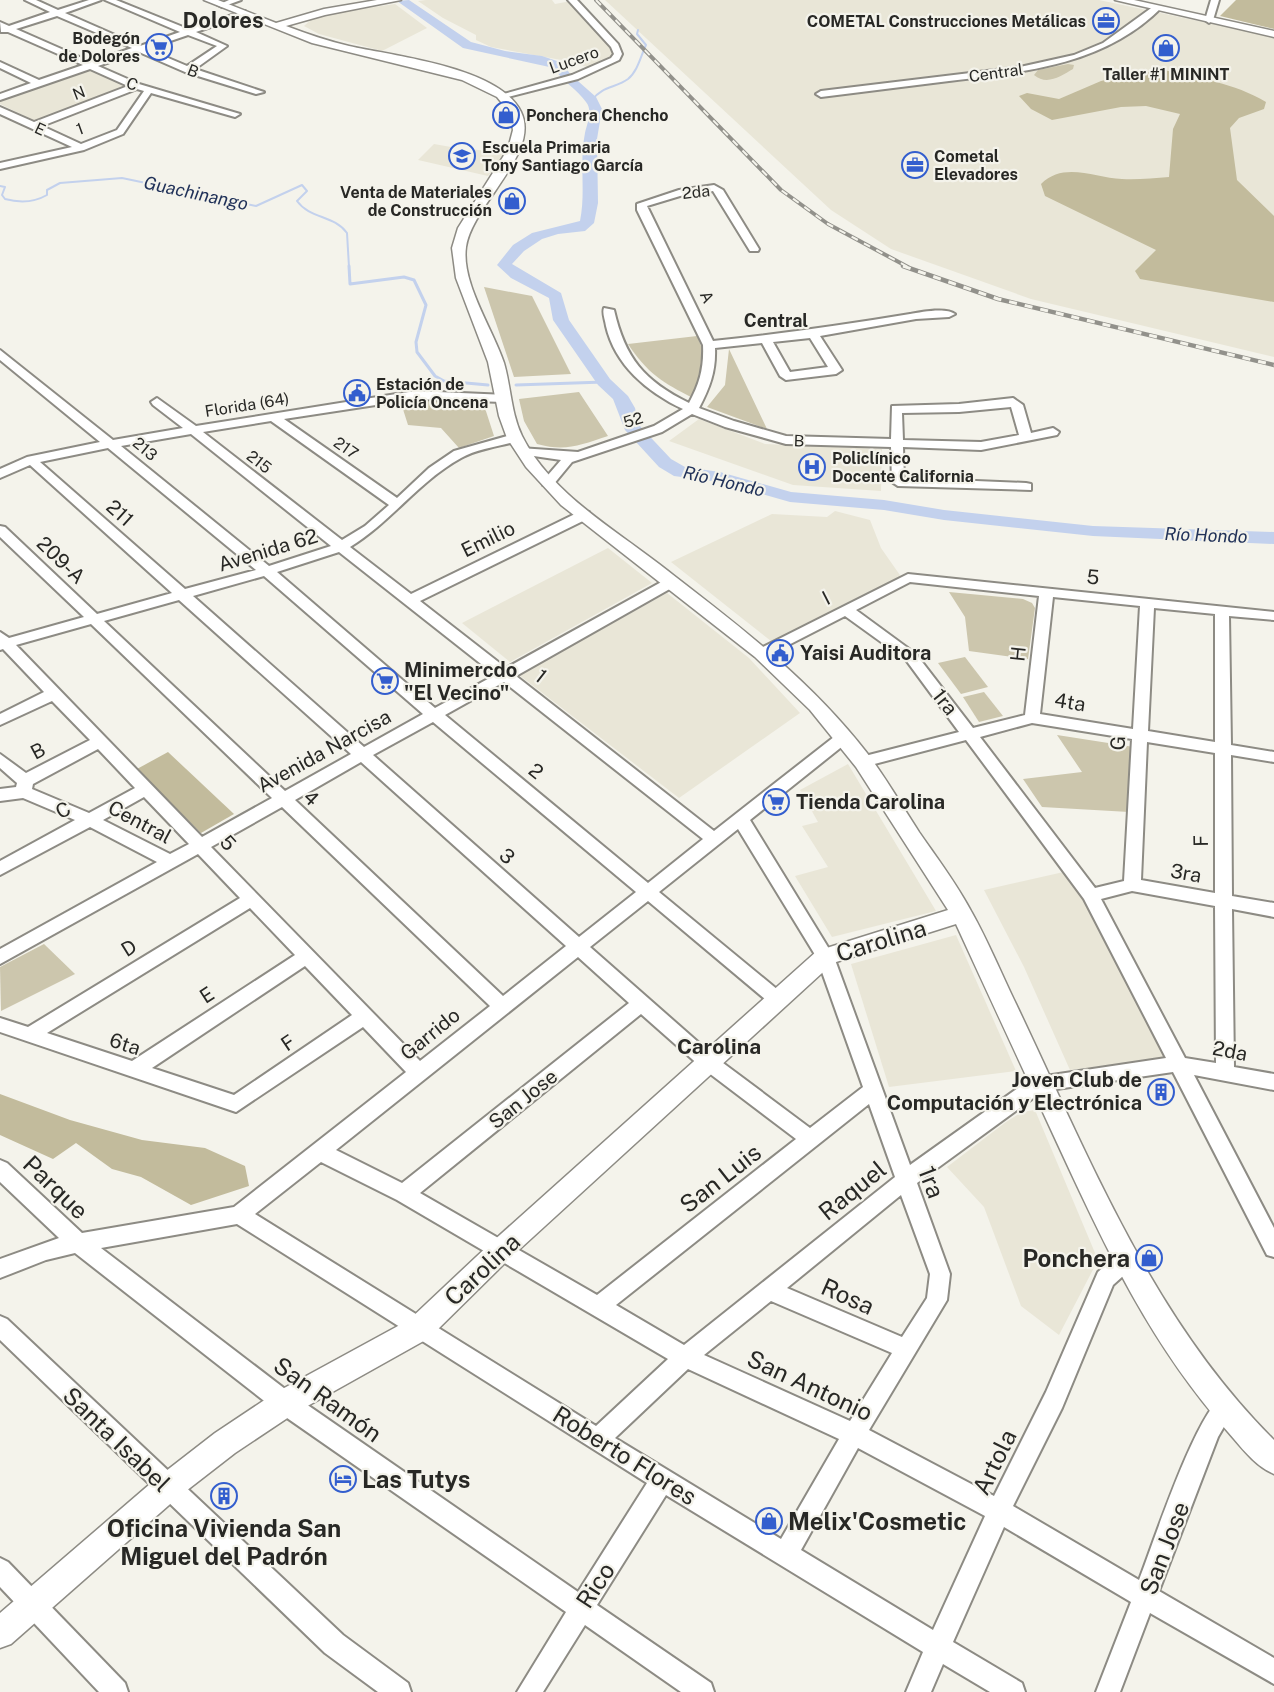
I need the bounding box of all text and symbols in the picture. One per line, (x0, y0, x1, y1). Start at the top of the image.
office icon: COMETAL Construcciones Metálicas (1091, 6, 1121, 36)
district label: Dolores (182, 7, 264, 33)
place label: COMETAL Construcciones Metálicas (807, 12, 1086, 31)
place label: Bodegón de Dolores (59, 29, 140, 66)
supermarket icon: Bodegón de Dolores (144, 32, 174, 62)
shop icon: Taller #1 MININT (1151, 33, 1181, 63)
street label: Lucero (547, 42, 601, 78)
street label: B (185, 60, 201, 82)
street label: Central (968, 60, 1025, 86)
place label: Taller #1 MININT (1103, 65, 1230, 84)
street label: C (123, 73, 141, 95)
street label: N (70, 82, 88, 104)
shop icon: Ponchera Chencho (491, 100, 521, 130)
place label: Ponchera Chencho (526, 106, 668, 125)
street label: E (31, 118, 49, 140)
street label: 1 (74, 119, 86, 139)
place label: Escuela Primaria Tony Santiago García (482, 138, 643, 175)
school or university icon: Escuela Primaria Tony Santiago García (447, 141, 477, 171)
place label: Cometal Elevadores (934, 147, 1018, 184)
office icon: Cometal Elevadores (900, 150, 930, 180)
water label: Guachinango (142, 172, 250, 214)
street label: 2da (681, 181, 711, 203)
place label: Venta de Materiales de Construcción (340, 183, 492, 220)
shop icon: Venta de Materiales de Construcción (497, 186, 527, 216)
street label: A (696, 288, 718, 306)
district label: Central (744, 310, 808, 331)
place label: Estación de Policía Oncena (376, 375, 488, 412)
public building icon: Estación de Policía Oncena (342, 378, 372, 408)
street label: Florida (64) (203, 389, 291, 421)
street label: 52 (621, 408, 645, 432)
street label: B (793, 431, 805, 451)
street label: 213 (129, 433, 161, 465)
street label: 217 (330, 433, 362, 463)
street label: 215 (243, 446, 275, 478)
place label: Policlínico Docente California (832, 449, 974, 486)
hospital icon: Policlínico Docente California (797, 452, 827, 482)
water label: Río Hondo (681, 461, 767, 501)
street label: 211 (101, 495, 139, 531)
street label: Emilio (457, 516, 519, 562)
street label: Avenida 62 (215, 523, 321, 577)
water label: Río Hondo (1164, 523, 1248, 547)
street label: 209-A (32, 531, 90, 589)
street label: 5 (1086, 564, 1100, 590)
street label: I (818, 586, 834, 610)
public building icon: Yaisi Auditora (765, 638, 795, 668)
place label: Yaisi Auditora (800, 641, 931, 665)
street label: H (1005, 645, 1031, 663)
place label: Minimercdo "El Vecino" (404, 658, 517, 705)
street label: 1 (530, 664, 552, 688)
supermarket icon: Minimercdo "El Vecino" (370, 666, 400, 696)
street label: 1ra (927, 684, 963, 720)
street label: 4ta (1053, 688, 1087, 716)
street label: Avenida Narcisa (253, 704, 395, 798)
street label: G (1106, 735, 1130, 751)
street label: B (26, 737, 50, 765)
street label: 2 (524, 758, 548, 784)
street label: 4 (298, 785, 324, 811)
supermarket icon: Tienda Carolina (761, 787, 791, 817)
place label: Tienda Carolina (796, 790, 945, 814)
street label: Central (104, 795, 176, 849)
street label: C (51, 796, 75, 824)
street label: 5 (215, 830, 241, 856)
street label: F (1189, 835, 1213, 847)
street label: 3 (494, 843, 520, 869)
street label: 3ra (1169, 858, 1203, 888)
street label: Carolina (833, 913, 929, 967)
street label: D (117, 934, 141, 962)
street label: E (195, 982, 219, 1008)
street label: Garrido (395, 1003, 465, 1065)
street label: 6ta (106, 1028, 144, 1060)
street label: F (276, 1030, 300, 1056)
district label: Carolina (677, 1034, 761, 1059)
street label: 2da (1211, 1036, 1249, 1066)
street label: San Jose (484, 1064, 562, 1134)
place label: Joven Club de Computación y Electrónica (887, 1068, 1142, 1115)
building icon: Joven Club de Computación y Electrónica (1146, 1077, 1176, 1107)
street label: San Luis (674, 1138, 766, 1218)
street label: Parque (18, 1149, 94, 1225)
street label: Raquel (813, 1154, 891, 1226)
street label: 1ra (913, 1162, 951, 1202)
street label: Carolina (439, 1227, 525, 1311)
shop icon: Ponchera (1134, 1243, 1164, 1273)
place label: Ponchera (1022, 1244, 1130, 1272)
street label: Rosa (817, 1272, 879, 1320)
street label: San Antonio (743, 1344, 877, 1426)
street label: San Ramón (269, 1351, 387, 1447)
street label: Santa Isabel (57, 1381, 177, 1497)
street label: Roberto Flores (548, 1400, 702, 1510)
street label: Artola (966, 1425, 1022, 1499)
hotel icon: Las Tutys (328, 1464, 358, 1494)
place label: Las Tutys (362, 1465, 470, 1493)
building icon: Oficina Vivienda San Miguel del Padrón (209, 1481, 239, 1511)
street label: San Jose (1133, 1497, 1195, 1599)
shop icon: Melix'Cosmetic (754, 1506, 784, 1536)
place label: Melix'Cosmetic (788, 1507, 966, 1535)
place label: Oficina Vivienda San Miguel del Padrón (107, 1514, 341, 1570)
street label: Rico (570, 1557, 620, 1613)

